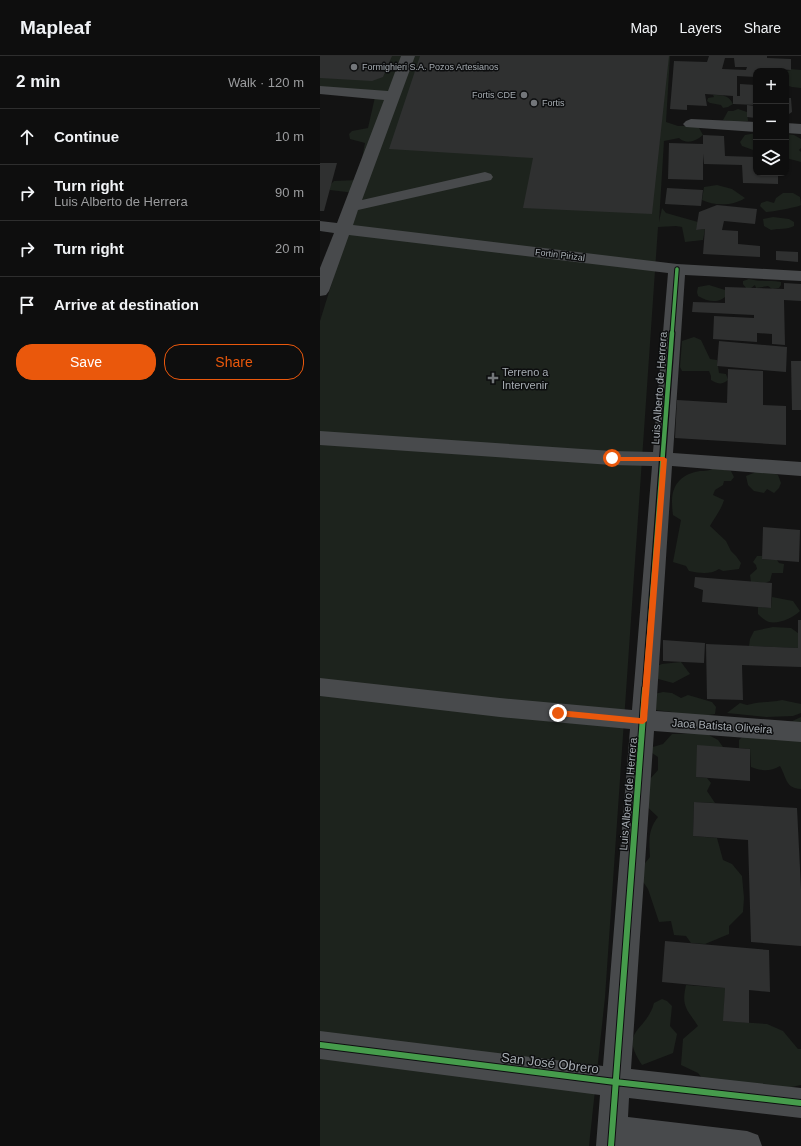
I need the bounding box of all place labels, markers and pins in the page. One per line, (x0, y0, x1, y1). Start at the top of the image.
marker: Formighieri S.A. Pozos Artesianos (349, 62, 359, 72)
place label: Formighieri S.A. Pozos Artesianos (362, 62, 499, 72)
place label: Fortis CDE (472, 90, 516, 100)
marker: Fortis CDE (519, 90, 529, 100)
marker: Fortis (529, 98, 539, 108)
place label: Fortis (542, 98, 565, 108)
place label: Terreno a Intervenir (502, 366, 549, 391)
marker: Terreno a Intervenir (487, 372, 499, 384)

